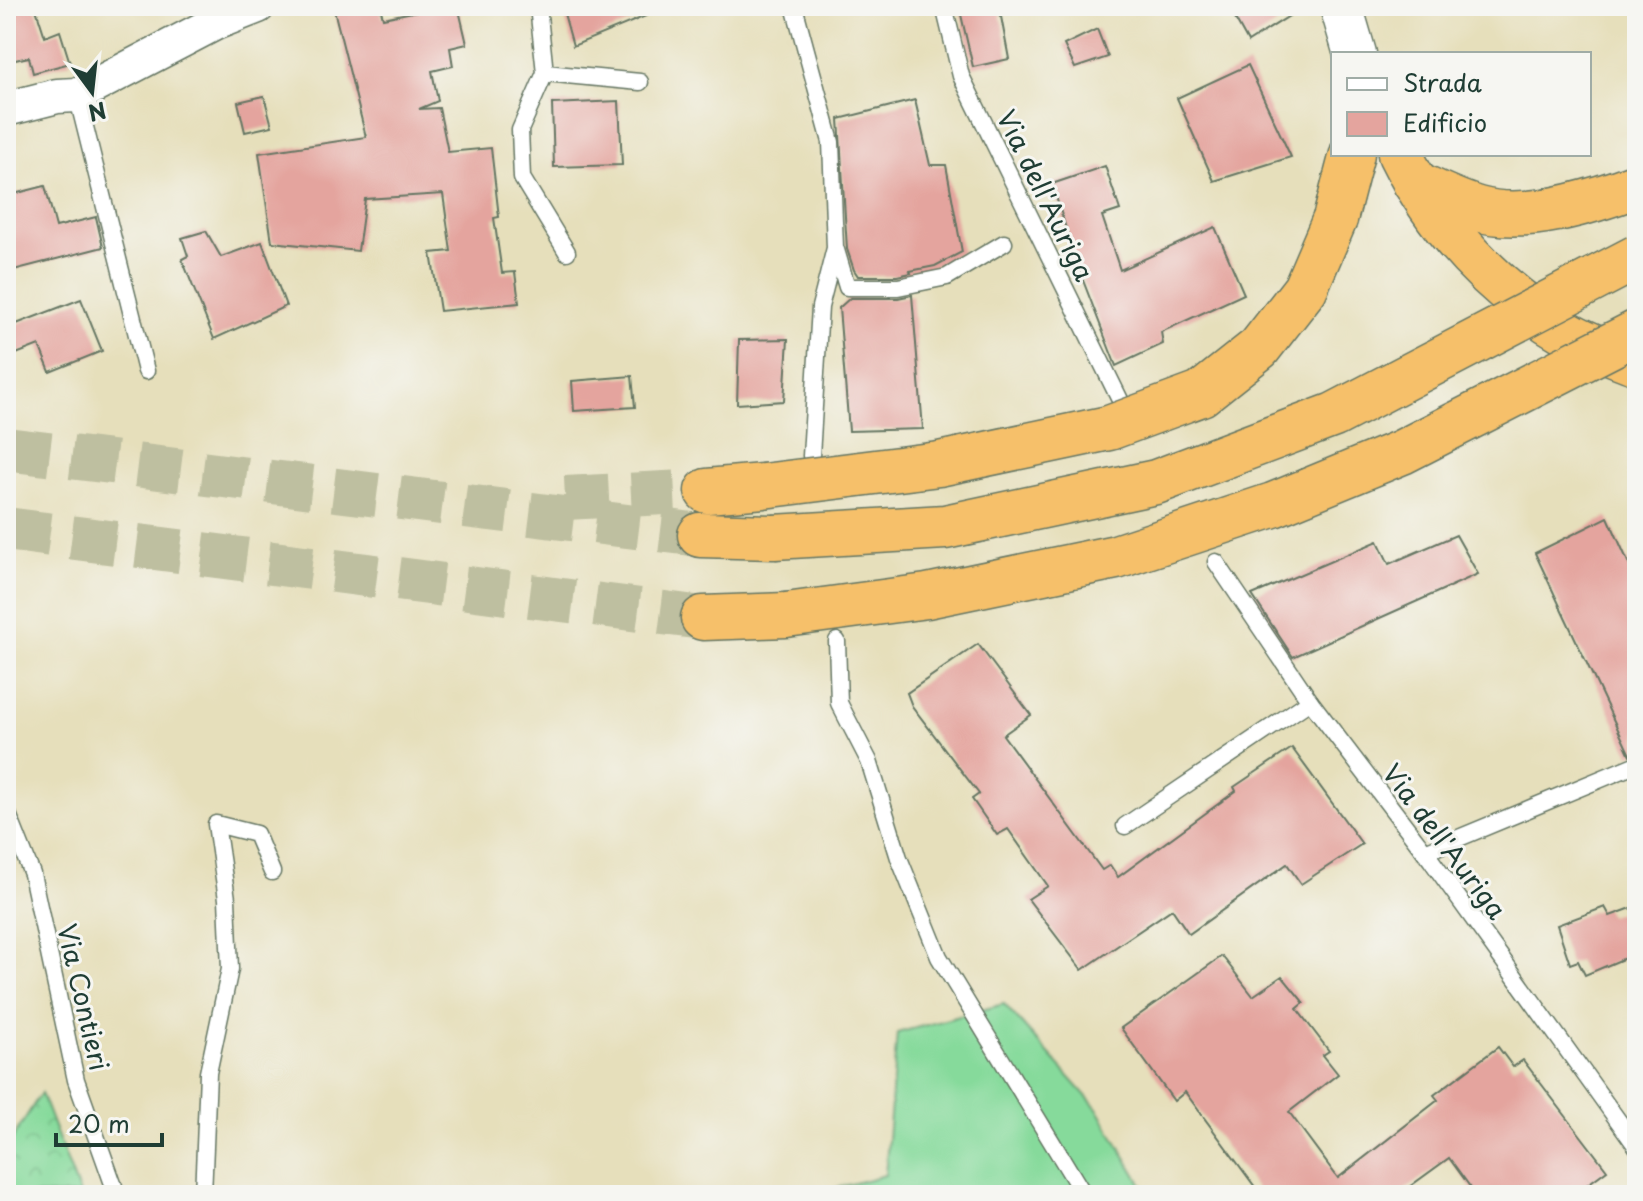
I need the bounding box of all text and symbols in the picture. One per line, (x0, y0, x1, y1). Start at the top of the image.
north arrow (52, 52, 132, 132)
legend (1331, 52, 1591, 156)
text: Strada (1403, 64, 1482, 100)
text: N (85, 95, 110, 131)
street label: Via dell'Auriga (988, 103, 1105, 288)
text: Edificio (1403, 104, 1487, 140)
street label: Via dell'Auriga (1373, 755, 1517, 928)
street label: Via Contieri (48, 920, 120, 1074)
scale bar (56, 1097, 162, 1147)
text: 20 m (68, 1105, 130, 1141)

